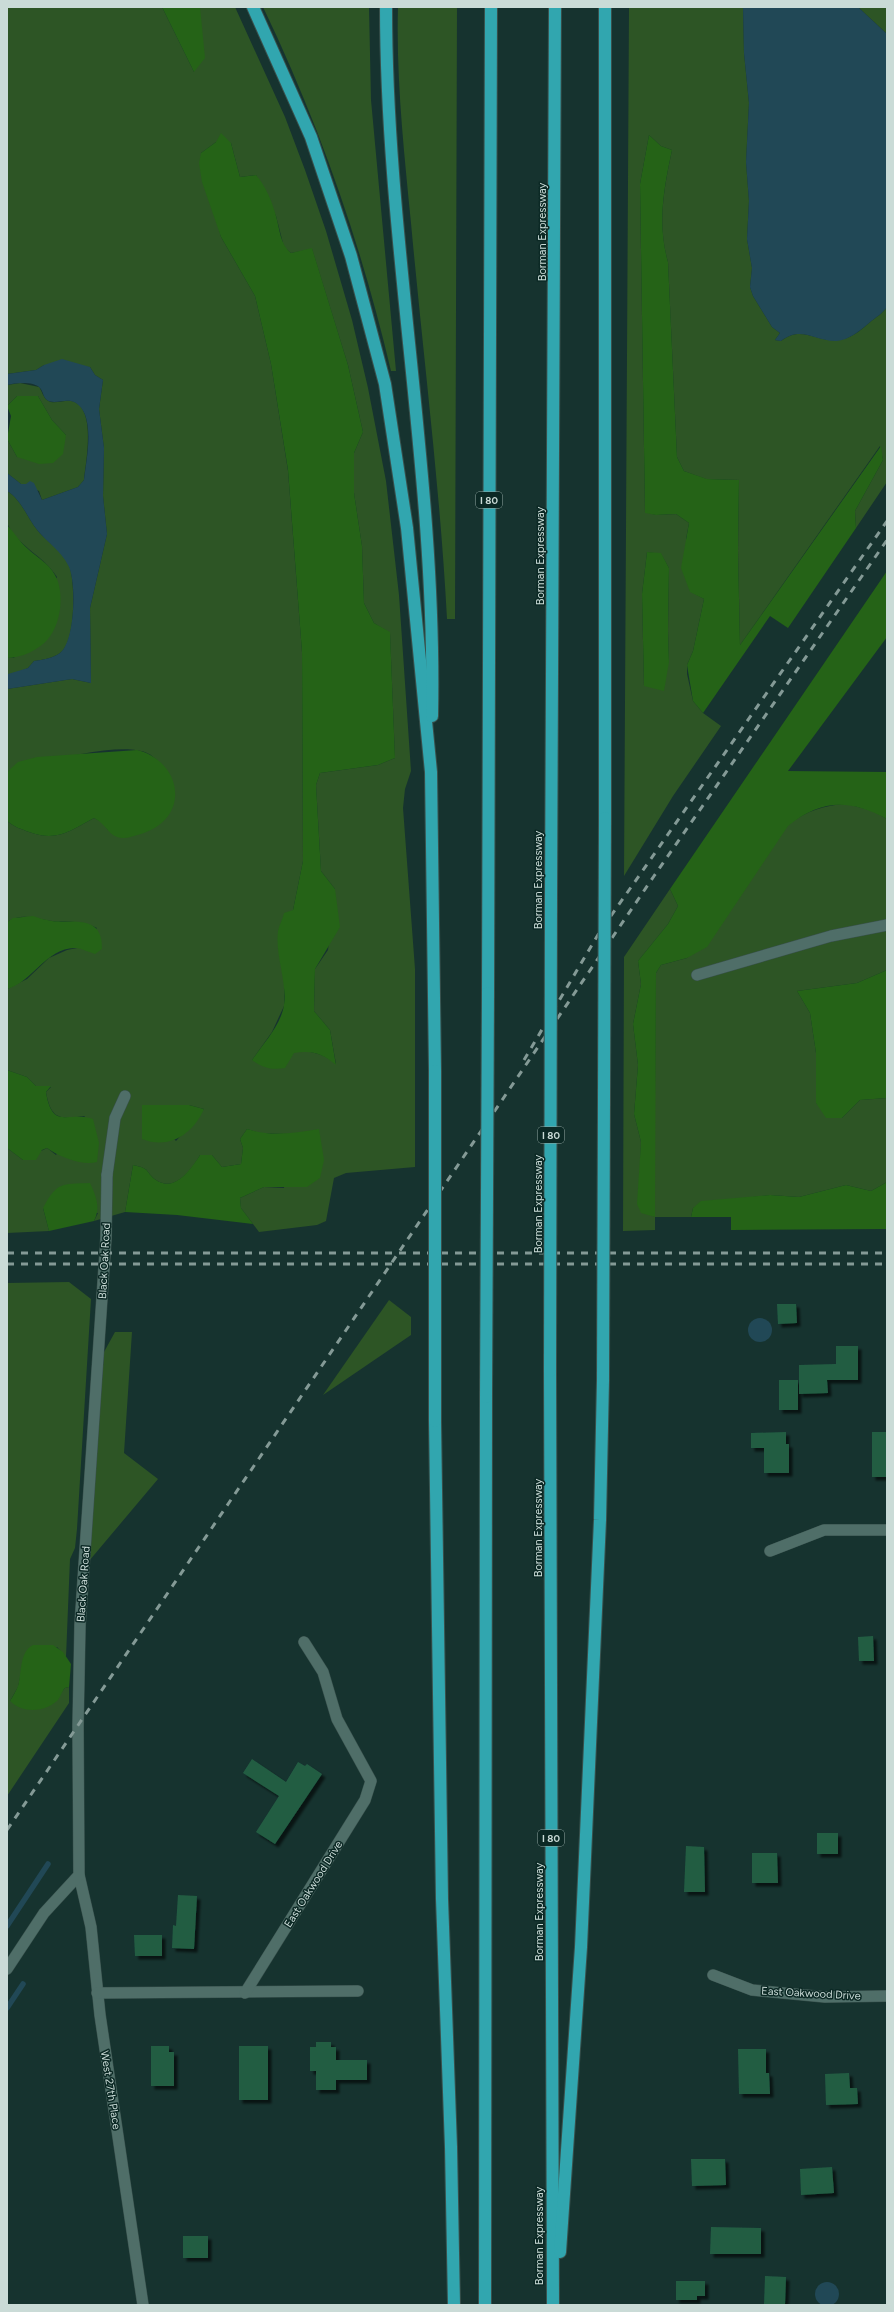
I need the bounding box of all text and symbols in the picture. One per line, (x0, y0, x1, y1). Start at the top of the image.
street label: Borman Expressway (536, 182, 549, 281)
road number: I 80 (476, 492, 502, 508)
street label: Borman Expressway (534, 506, 547, 605)
street label: Borman Expressway (532, 830, 545, 929)
road number: I 80 (538, 1127, 564, 1143)
street label: Borman Expressway (532, 1154, 545, 1253)
street label: Black Oak Road (96, 1223, 113, 1299)
street label: Borman Expressway (532, 1478, 545, 1577)
street label: Black Oak Road (74, 1546, 93, 1623)
road number: I 80 (538, 1830, 564, 1846)
street label: East Oakwood Drive (282, 1839, 345, 1930)
street label: Borman Expressway (533, 1862, 546, 1961)
street label: East Oakwood Drive (761, 1984, 861, 2003)
street label: West 27th Place (98, 2050, 123, 2130)
street label: Borman Expressway (533, 2186, 546, 2285)

